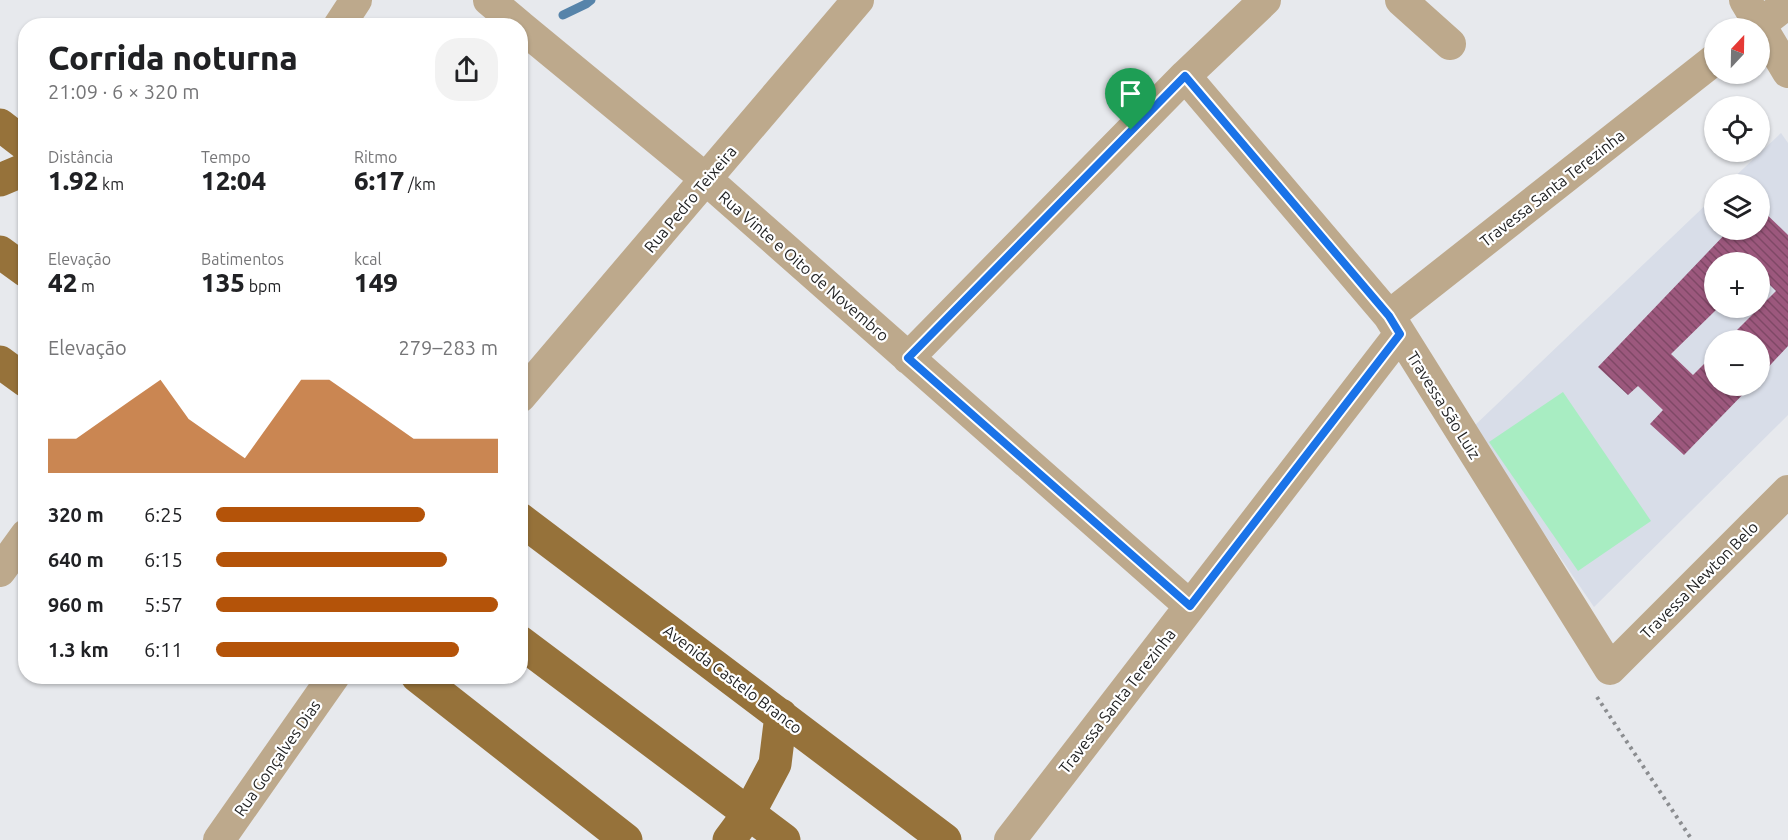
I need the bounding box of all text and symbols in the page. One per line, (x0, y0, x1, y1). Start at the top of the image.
north arrow (1704, 18, 1770, 84)
map controls (1704, 18, 1770, 396)
button: share (435, 38, 498, 101)
text: Corrida noturna (48, 39, 298, 76)
pin (1105, 68, 1156, 130)
icon: arrive (1114, 77, 1147, 110)
text: 21:09 · 6 × 320 m (48, 80, 200, 103)
button: locate (1704, 96, 1770, 162)
street label: Travessa Santa Terezinha (1476, 126, 1628, 250)
street label: Rua Pedro Teixeira (640, 142, 740, 256)
text: Distância (48, 148, 113, 166)
text: Tempo (201, 148, 251, 166)
text: Ritmo (354, 148, 397, 166)
text: 1.92 (48, 166, 98, 195)
text: 12:04 (201, 166, 266, 195)
text: 6:17 (354, 166, 404, 195)
button: layers (1704, 174, 1770, 240)
text: km (98, 175, 124, 193)
text: /km (404, 175, 436, 193)
street label: Rua Vinte e Oito de Novembro (715, 187, 893, 345)
text: Elevação (48, 250, 111, 268)
text: Batimentos (201, 250, 284, 268)
text: kcal (354, 250, 382, 268)
button: + (1704, 252, 1770, 318)
text: 42 (48, 268, 77, 297)
text: 135 (201, 268, 245, 297)
text: 149 (354, 268, 398, 297)
text: m (77, 277, 95, 295)
text: bpm (245, 277, 281, 295)
button: − (1704, 330, 1770, 396)
text: Elevação (48, 336, 127, 359)
text: 279–283 m (399, 336, 498, 359)
street label: Travessa São Luiz (1404, 348, 1484, 462)
text: 320 m (48, 503, 104, 526)
text: 6:25 (144, 503, 183, 526)
street label: Travessa Newton Belo (1637, 518, 1761, 642)
text: 640 m (48, 548, 104, 571)
text: 6:15 (144, 548, 183, 571)
text: 960 m (48, 593, 104, 616)
text: 5:57 (144, 593, 183, 616)
street label: Avenida Castelo Branco (660, 621, 806, 737)
street label: Travessa Santa Terezinha (1055, 625, 1179, 777)
text: 1.3 km (48, 638, 109, 661)
text: 6:11 (144, 638, 183, 661)
street label: Rua Gonçalves Dias (230, 696, 324, 819)

